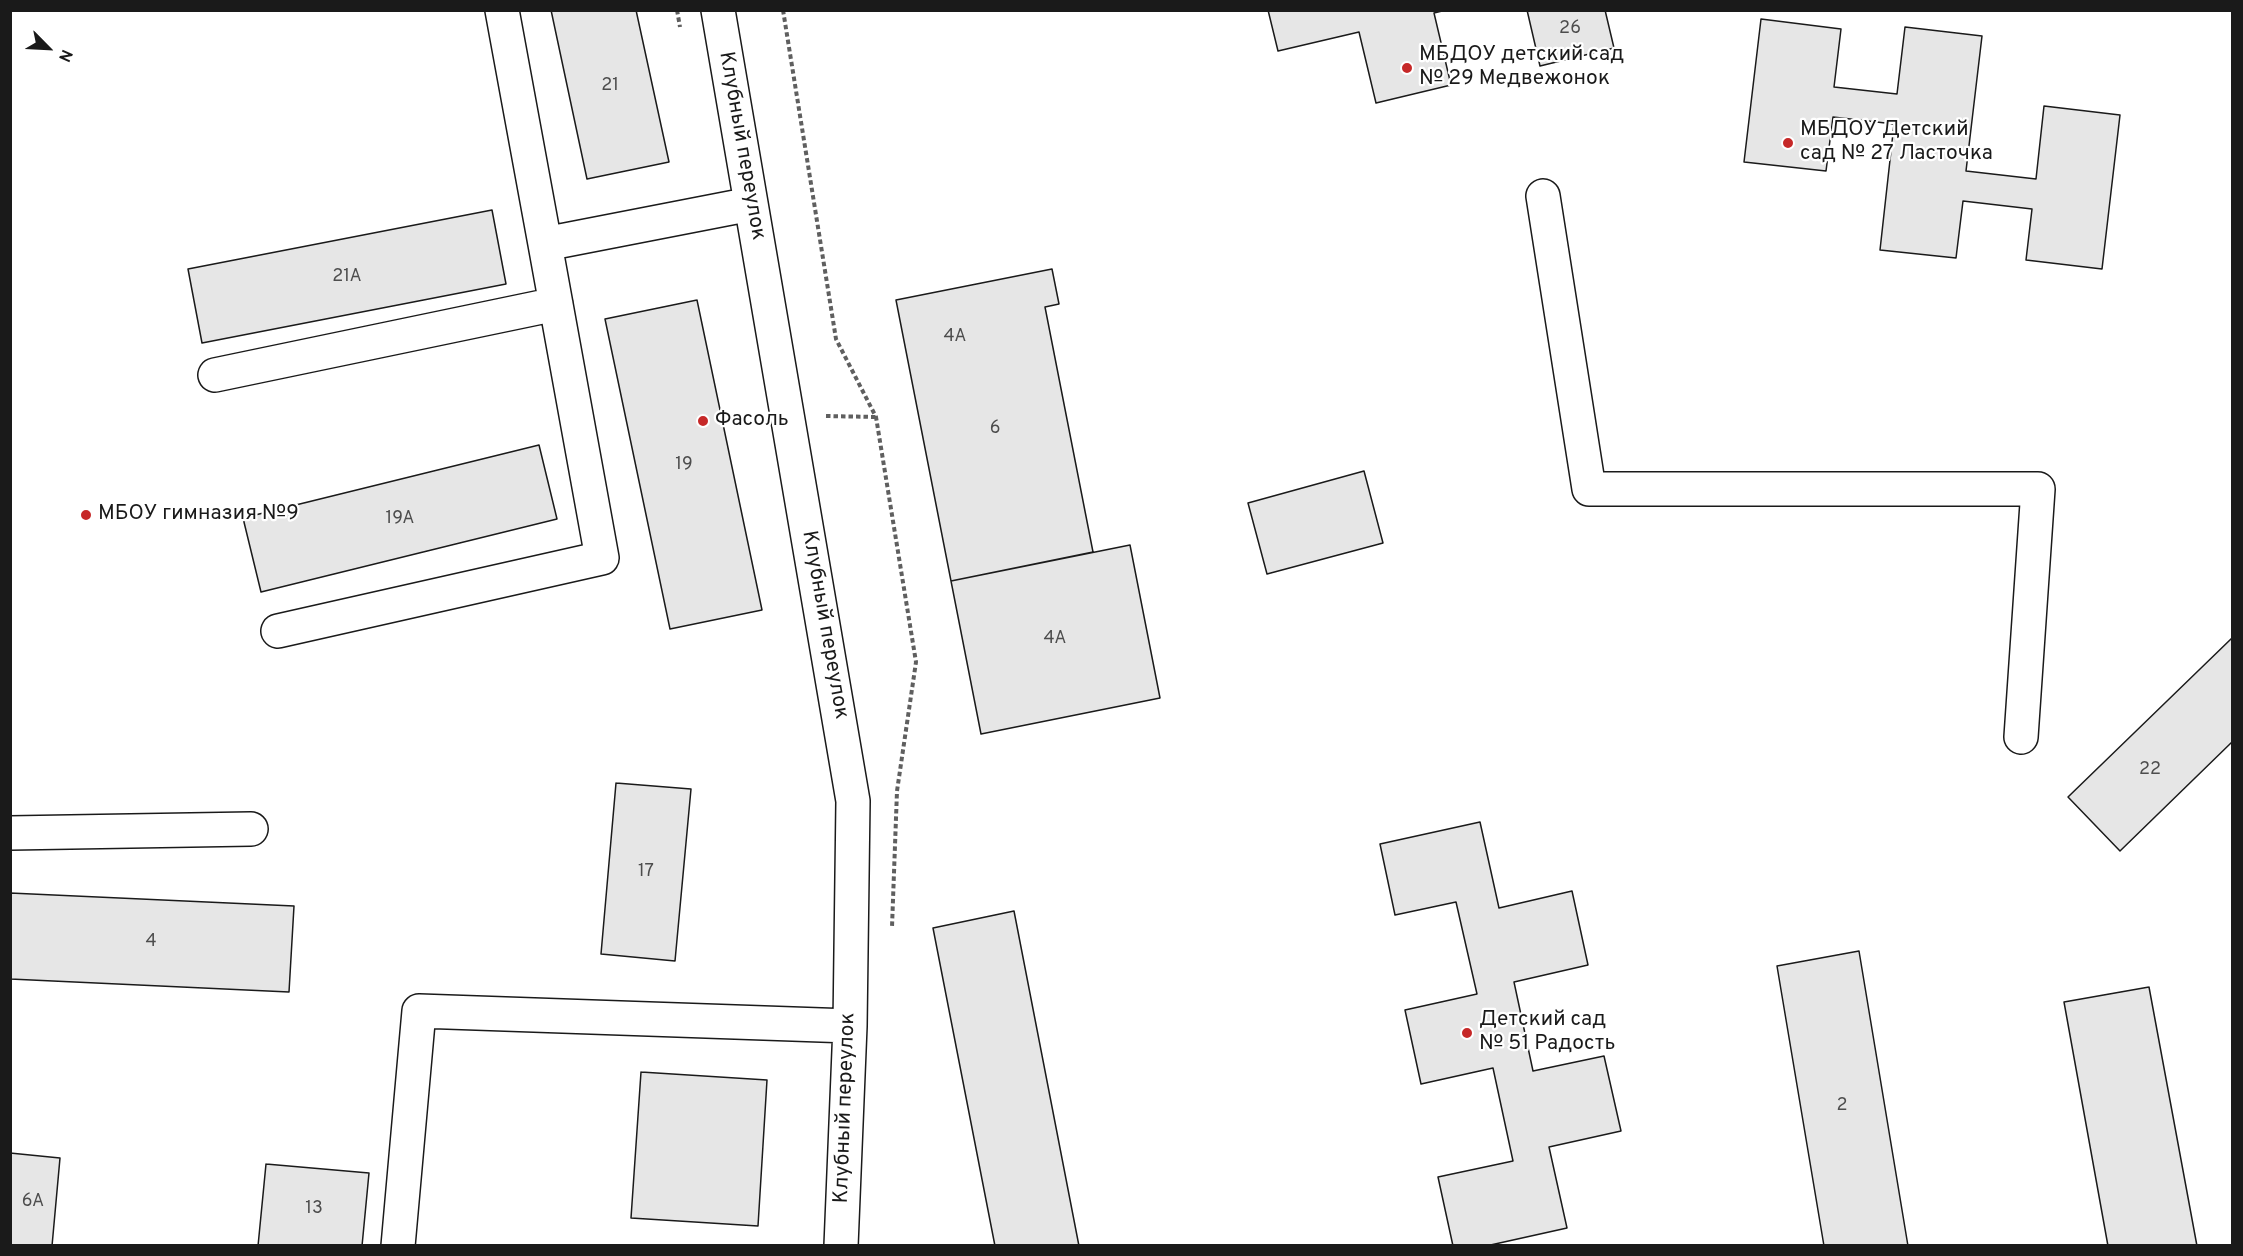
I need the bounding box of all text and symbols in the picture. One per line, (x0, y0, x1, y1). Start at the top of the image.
north arrow (18, 18, 78, 78)
house number: 26 (1559, 18, 1581, 40)
place label: МБДОУ детский сад № 29 Медвежонок (1419, 43, 1624, 93)
text: N (53, 46, 76, 65)
street label: Клубный переулок (712, 50, 770, 242)
marker: МБДОУ детский сад № 29 Медвежонок (1400, 61, 1414, 75)
house number: 21 (601, 75, 619, 97)
place label: МБДОУ Детский сад № 27 Ласточка (1800, 118, 1993, 168)
marker: МБДОУ Детский сад № 27 Ласточка (1781, 136, 1795, 150)
house number: 21А (332, 266, 362, 288)
house number: 4А (943, 326, 967, 348)
place label: Фасоль (715, 408, 789, 434)
marker: Фасоль (696, 414, 710, 428)
house number: 6 (990, 418, 1000, 440)
house number: 19 (675, 454, 693, 476)
place label: МБОУ гимназия №9 (98, 502, 299, 528)
marker: МБОУ гимназия №9 (79, 508, 93, 522)
house number: 19А (386, 508, 414, 530)
street label: Клубный переулок (795, 529, 853, 721)
house number: 4А (1043, 628, 1067, 650)
house number: 22 (2139, 759, 2161, 781)
house number: 17 (638, 861, 654, 883)
house number: 4 (145, 931, 157, 953)
place label: Детский сад № 51 Радость (1479, 1008, 1615, 1058)
street label: Клубный переулок (830, 1012, 862, 1204)
marker: Детский сад № 51 Радость (1460, 1026, 1474, 1040)
house number: 2 (1836, 1095, 1848, 1117)
house number: 6А (22, 1191, 44, 1213)
house number: 13 (305, 1198, 323, 1220)

